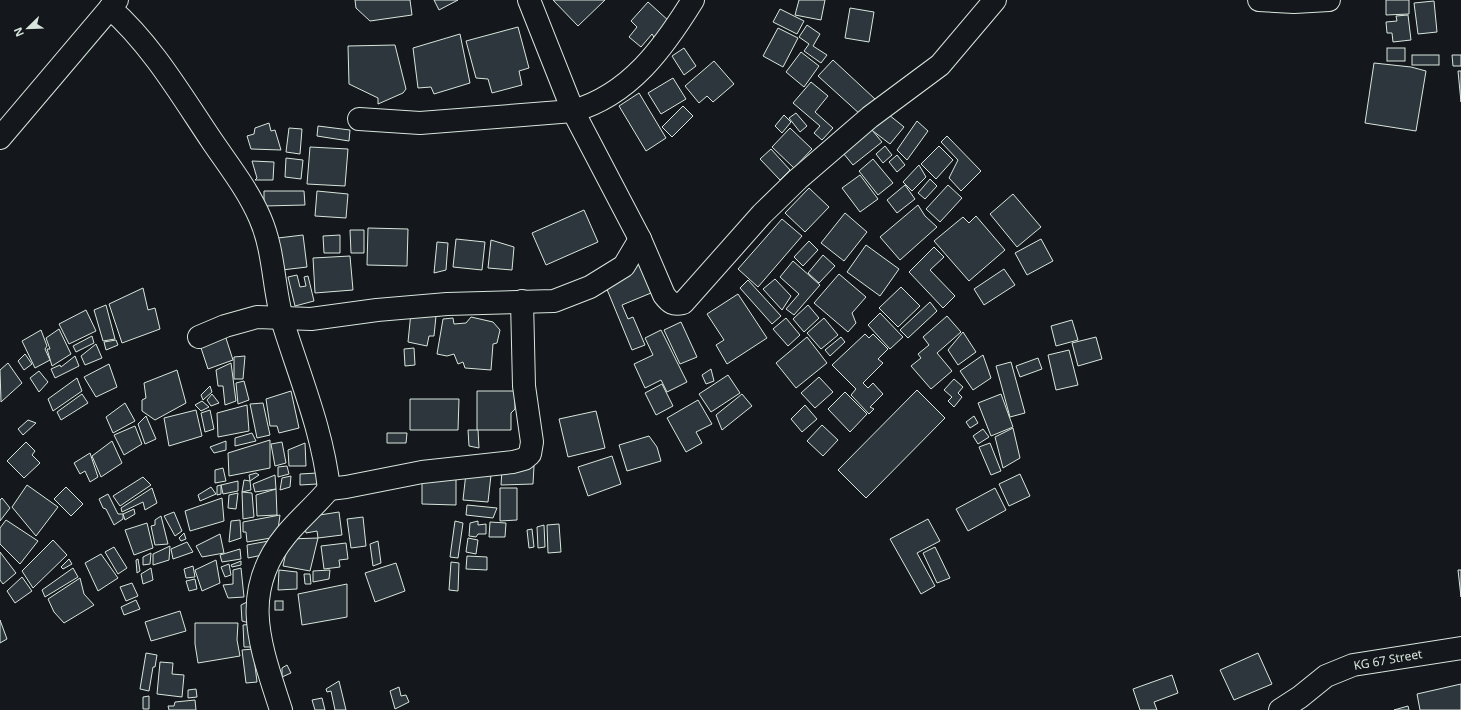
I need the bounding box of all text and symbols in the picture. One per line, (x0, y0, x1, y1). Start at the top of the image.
north arrow (8, 8, 48, 48)
text: N (10, 25, 27, 39)
street label: KG 67 Street (1352, 645, 1424, 674)

